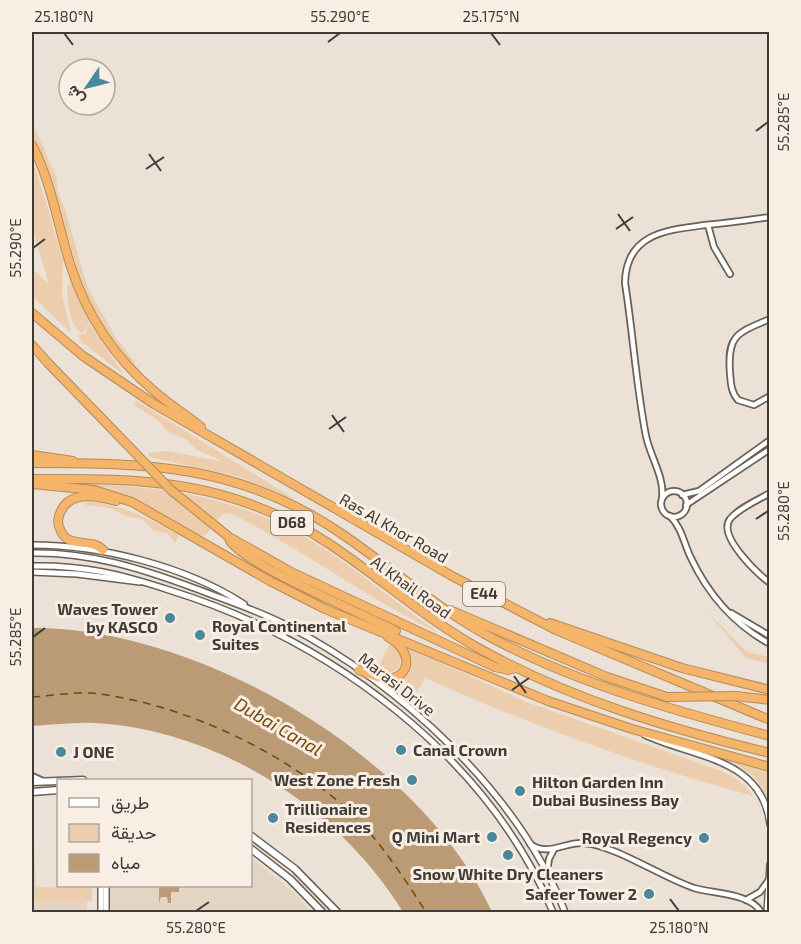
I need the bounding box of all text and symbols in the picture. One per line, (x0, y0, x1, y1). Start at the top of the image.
text: 25.180°N (34, 7, 94, 25)
text: 55.290°E (310, 7, 370, 25)
text: 25.175°N (463, 7, 519, 25)
north arrow (57, 57, 117, 117)
text: ش (61, 82, 88, 109)
text: 55.285°E (774, 93, 792, 151)
text: 55.290°E (6, 218, 24, 278)
text: 55.280°E (774, 481, 792, 541)
street label: Ras Al Khor Road (337, 489, 452, 566)
road number: D68 (271, 511, 313, 535)
street label: Al Khail Road (368, 551, 455, 622)
road number: E44 (463, 582, 505, 606)
place label: Waves Tower by KASCO (57, 599, 158, 637)
text: 55.285°E (6, 608, 24, 666)
marker: Waves Tower by KASCO (163, 611, 177, 625)
place label: Royal Continental Suites (212, 616, 347, 653)
marker: Royal Continental Suites (193, 628, 207, 642)
street label: Marasi Drive (355, 648, 439, 719)
water label: Dubai Canal (231, 692, 326, 760)
place label: Canal Crown (413, 740, 507, 759)
place label: J ONE (73, 742, 114, 761)
marker: Canal Crown (394, 743, 408, 757)
marker: J ONE (54, 745, 68, 759)
place label: West Zone Fresh (274, 770, 400, 789)
place label: Hilton Garden Inn Dubai Business Bay (532, 772, 679, 810)
marker: West Zone Fresh (405, 773, 419, 787)
legend (57, 779, 252, 887)
marker: Hilton Garden Inn Dubai Business Bay (513, 784, 527, 798)
text: طريق (111, 791, 149, 814)
place label: Trillionaire Residences (285, 799, 371, 836)
marker: Trillionaire Residences (266, 811, 280, 825)
text: حديقة (111, 821, 157, 843)
place label: Q Mini Mart (392, 827, 480, 847)
place label: Royal Regency (582, 828, 692, 848)
marker: Q Mini Mart (485, 830, 499, 844)
marker: Royal Regency (697, 831, 711, 845)
marker: Snow White Dry Cleaners (501, 848, 515, 862)
text: مياه (111, 851, 140, 873)
place label: Snow White Dry Cleaners (413, 864, 603, 884)
place label: Safeer Tower 2 (525, 884, 637, 903)
marker: Safeer Tower 2 (642, 887, 656, 901)
text: 55.280°E (166, 918, 226, 936)
text: 25.180°N (649, 918, 709, 936)

